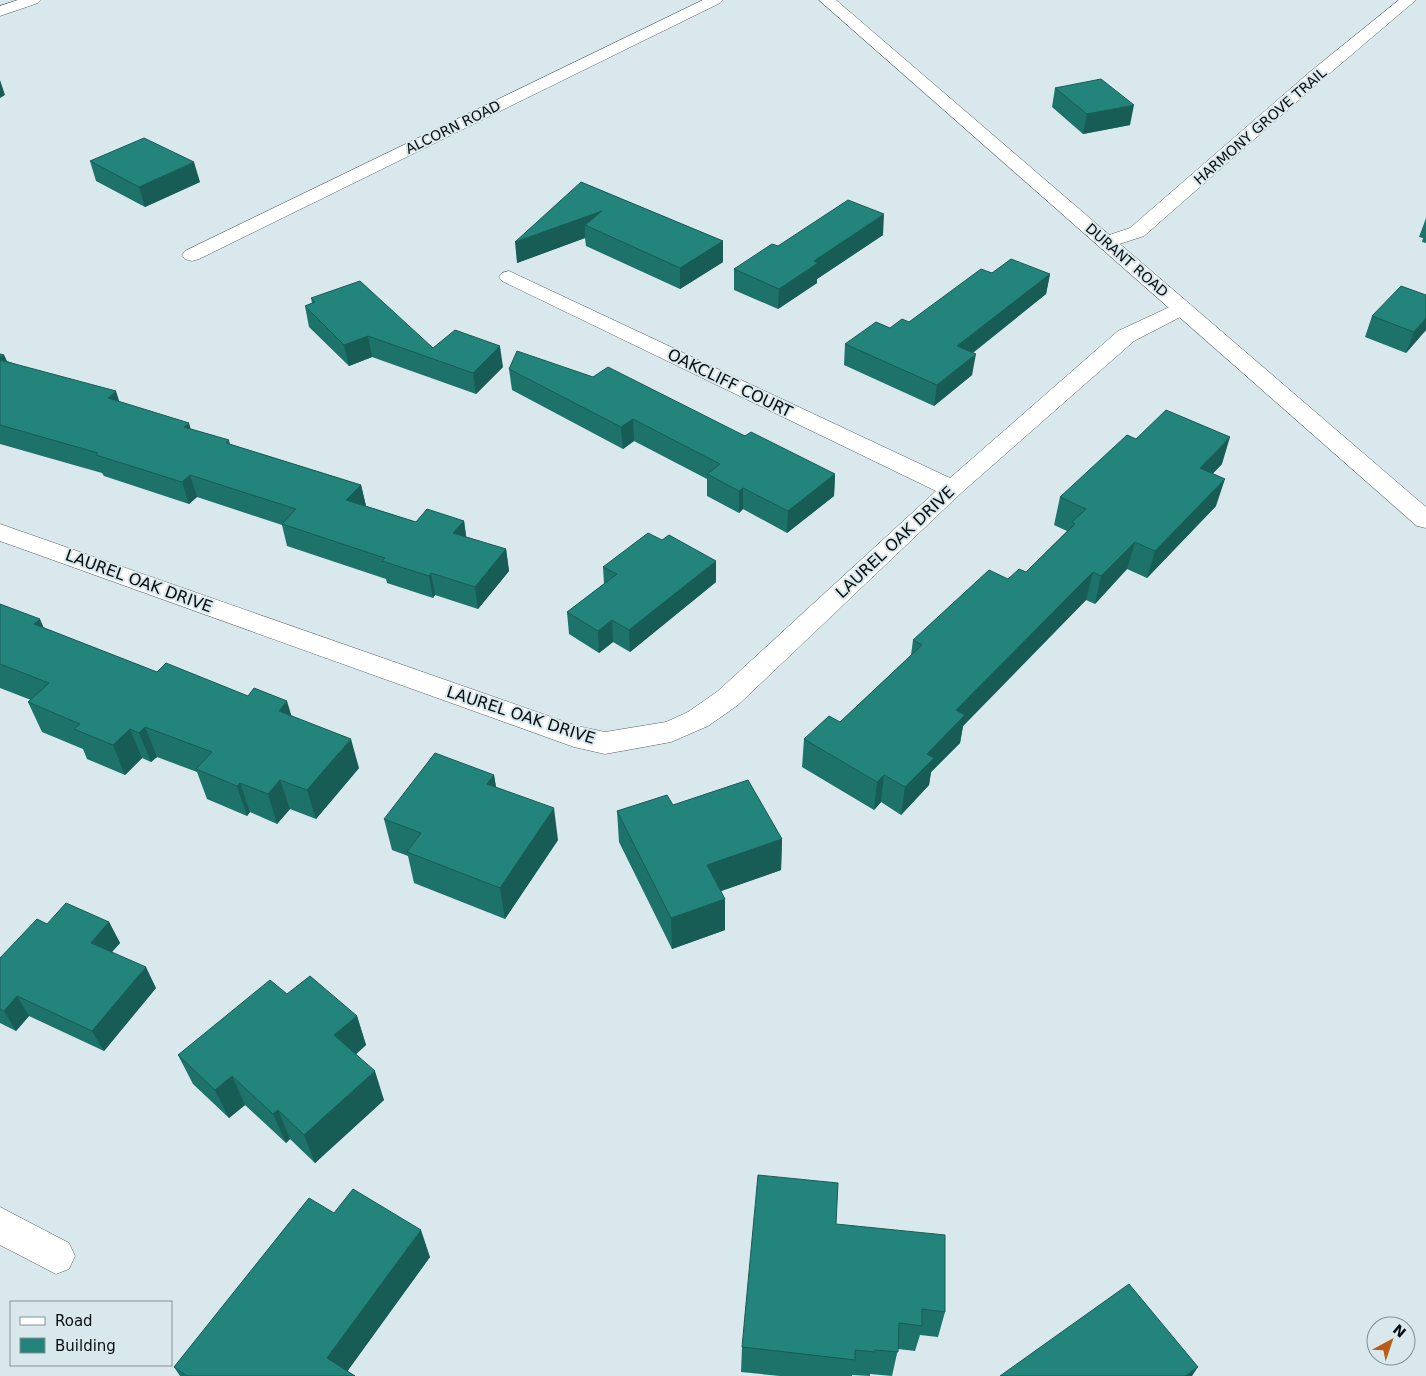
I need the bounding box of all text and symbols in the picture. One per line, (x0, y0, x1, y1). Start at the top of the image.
street label: HARMONY GROVE TRAIL (1191, 64, 1329, 188)
street label: ALCORN ROAD (403, 97, 503, 157)
street label: DURANT ROAD (1082, 220, 1172, 300)
street label: OAKCLIFF COURT (665, 345, 796, 422)
street label: LAUREL OAK DRIVE (832, 482, 958, 602)
street label: LAUREL OAK DRIVE (63, 546, 215, 616)
street label: LAUREL OAK DRIVE (444, 682, 598, 748)
legend (10, 1301, 172, 1366)
text: Road (55, 1312, 93, 1330)
north arrow (1366, 1316, 1416, 1366)
text: N (1390, 1321, 1409, 1341)
text: Building (55, 1337, 116, 1355)

